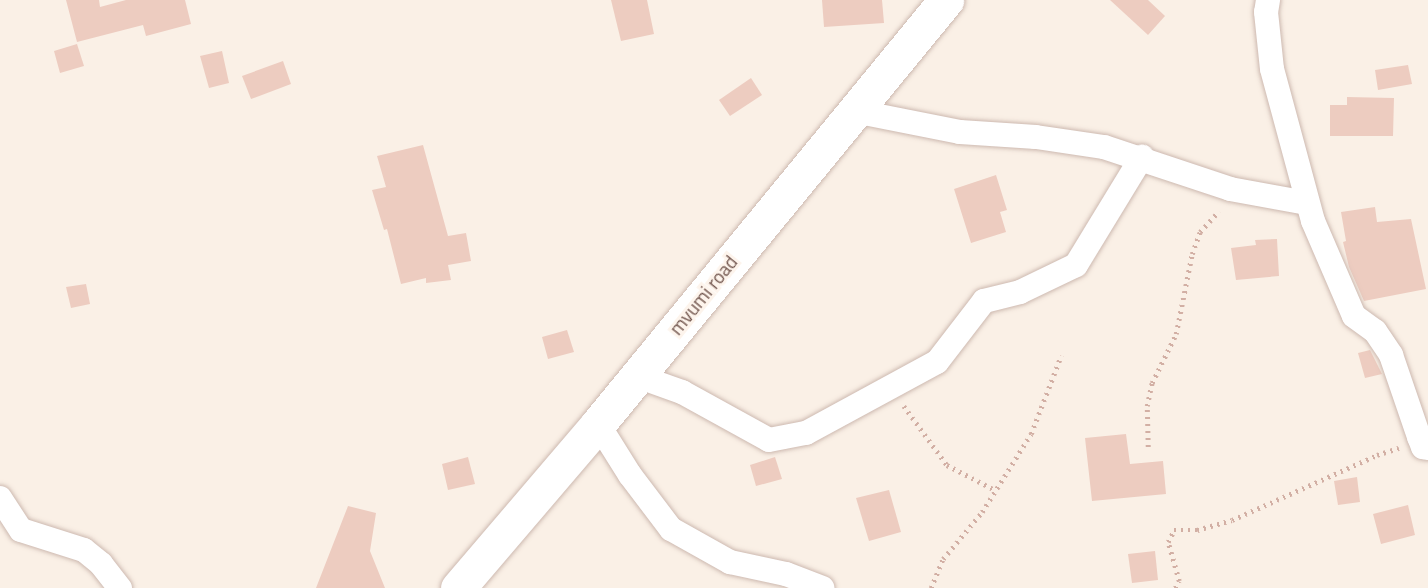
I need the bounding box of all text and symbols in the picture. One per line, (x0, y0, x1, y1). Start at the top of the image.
street label: mvumi road (664, 251, 742, 339)

